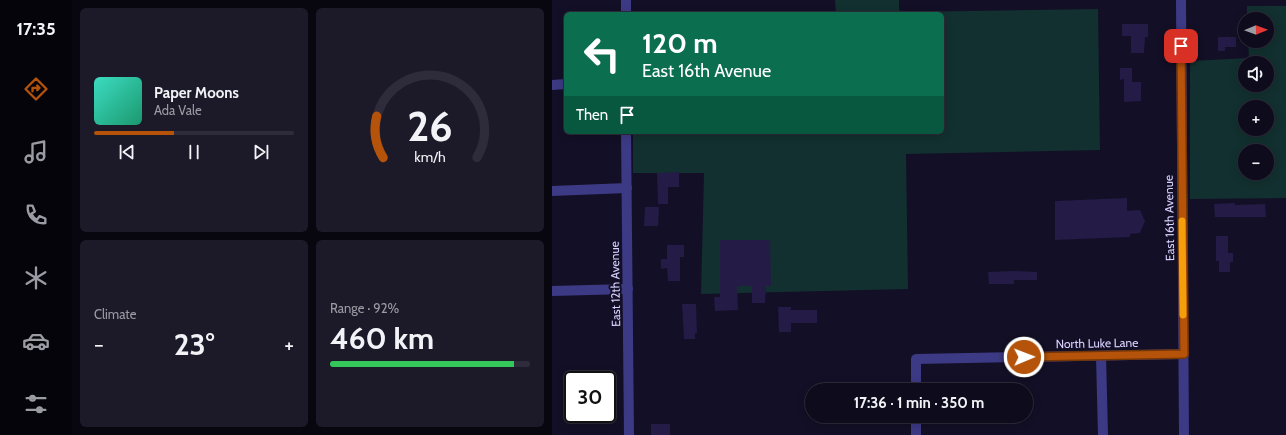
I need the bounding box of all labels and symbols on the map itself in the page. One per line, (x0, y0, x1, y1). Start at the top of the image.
north arrow (1238, 12, 1274, 48)
pin (1164, 29, 1198, 63)
street label: East 16th Avenue (1161, 175, 1177, 261)
street label: East 12th Avenue (607, 241, 623, 327)
street label: North Luke Lane (1056, 335, 1138, 351)
position arrow (1003, 336, 1045, 378)
speed limit sign: 30 (564, 371, 616, 423)

